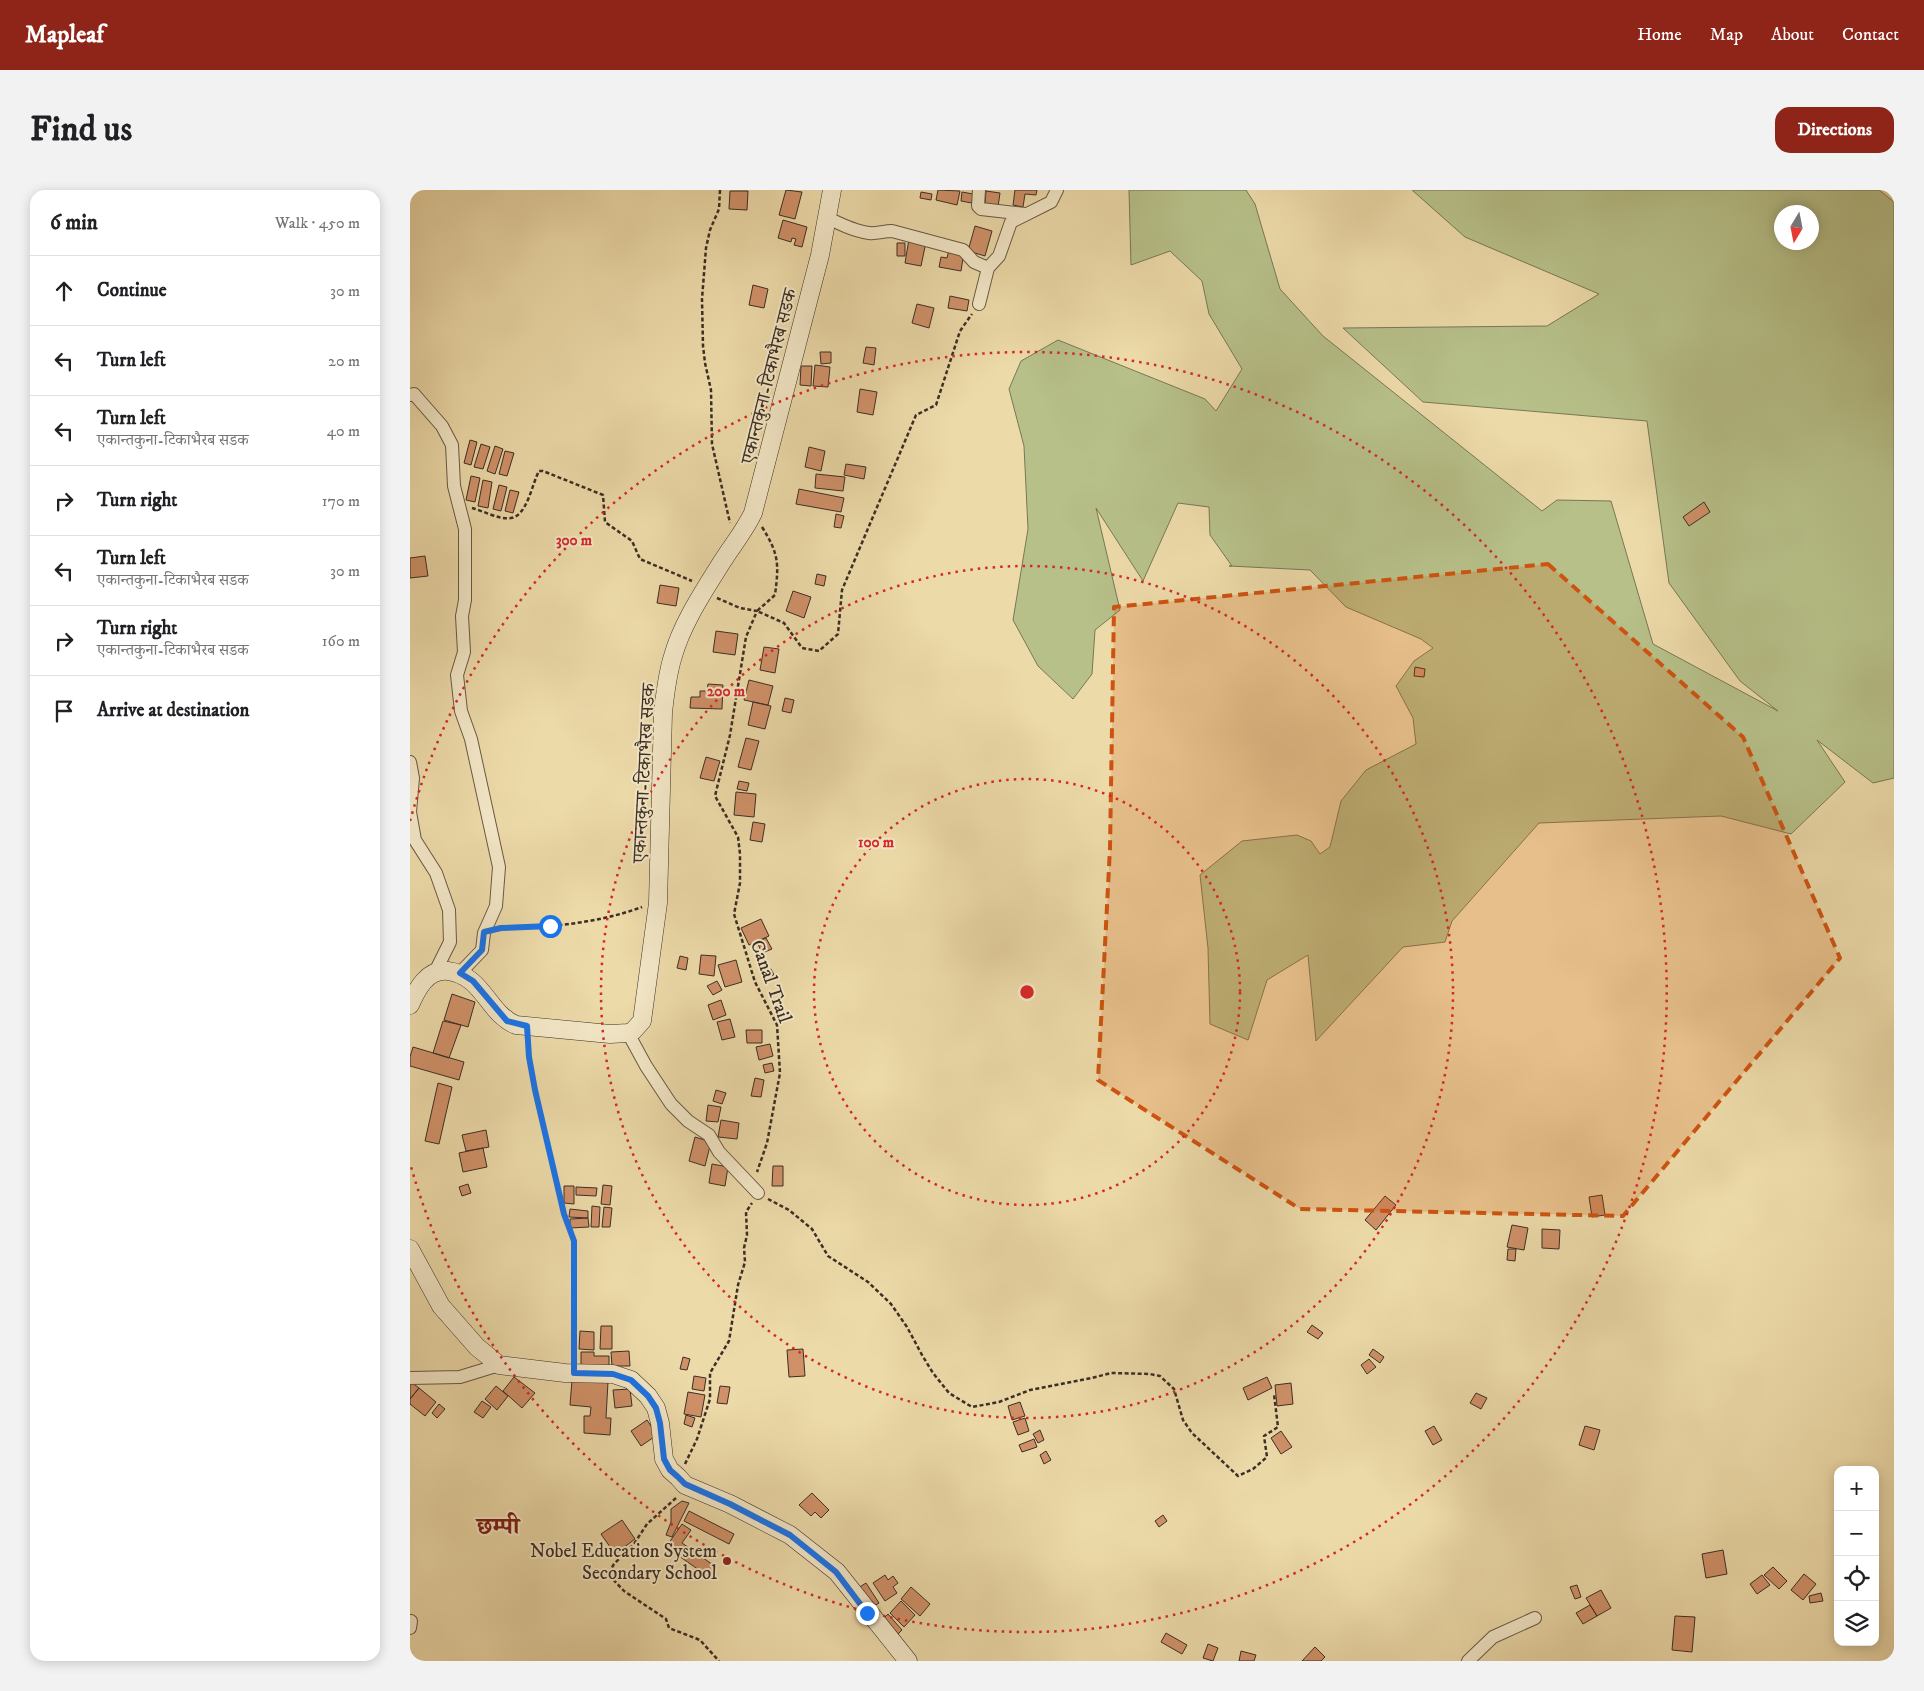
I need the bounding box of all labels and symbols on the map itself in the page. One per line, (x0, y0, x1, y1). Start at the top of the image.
north arrow (1774, 205, 1819, 250)
street label: एकान्तकुना-टिकाभैरब सडक (735, 284, 803, 468)
text: 300 m (556, 531, 593, 550)
street label: एकान्तकुना-टिकाभैरब सडक (627, 681, 661, 865)
text: 200 m (707, 682, 746, 701)
text: 100 m (858, 833, 895, 852)
route start (539, 915, 562, 938)
street label: Canal Trail (745, 937, 796, 1026)
centre of rings (1018, 983, 1036, 1001)
district label: छम्पी (475, 1512, 521, 1542)
place label: Nobel Education System Secondary School (530, 1540, 717, 1585)
marker: Nobel Education System Secondary School (721, 1555, 733, 1567)
route end (856, 1602, 879, 1625)

